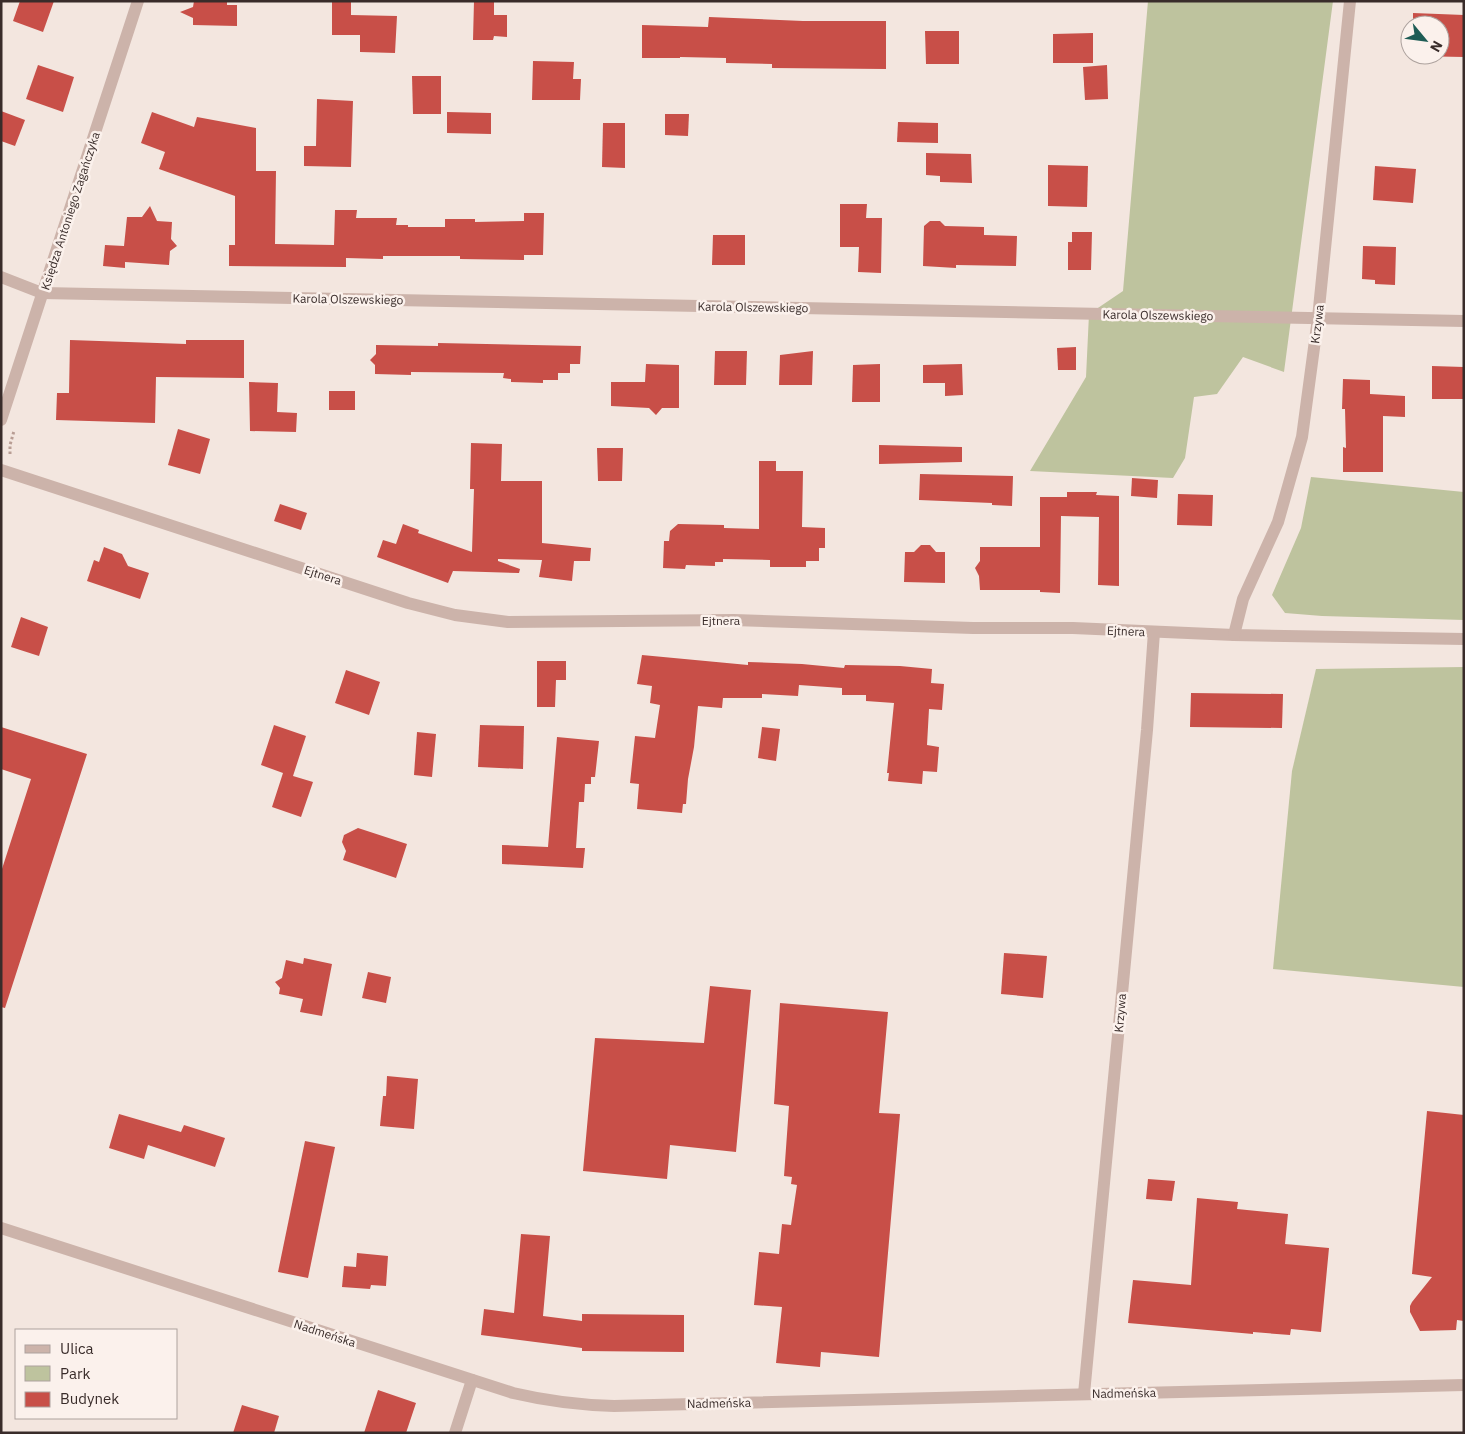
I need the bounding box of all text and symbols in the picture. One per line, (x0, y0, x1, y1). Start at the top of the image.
north arrow (1400, 15, 1450, 65)
text: N (1426, 38, 1447, 55)
street label: Księdza Antoniego Zagańczyka (37, 129, 103, 292)
street label: Karola Olszewskiego (292, 291, 404, 307)
street label: Karola Olszewskiego (697, 299, 809, 315)
street label: Krzywa (1307, 303, 1327, 344)
street label: Karola Olszewskiego (1102, 307, 1214, 323)
street label: Ejtnera (302, 562, 344, 588)
street label: Ejtnera (702, 613, 741, 628)
street label: Ejtnera (1107, 623, 1146, 639)
street label: Krzywa (1111, 992, 1129, 1033)
street label: Nadmeńska (292, 1316, 358, 1350)
legend (15, 1329, 178, 1419)
text: Ulica (60, 1339, 94, 1358)
text: Park (60, 1364, 90, 1383)
street label: Nadmeńska (1092, 1385, 1157, 1401)
text: Budynek (60, 1389, 119, 1408)
street label: Nadmeńska (687, 1395, 752, 1411)

